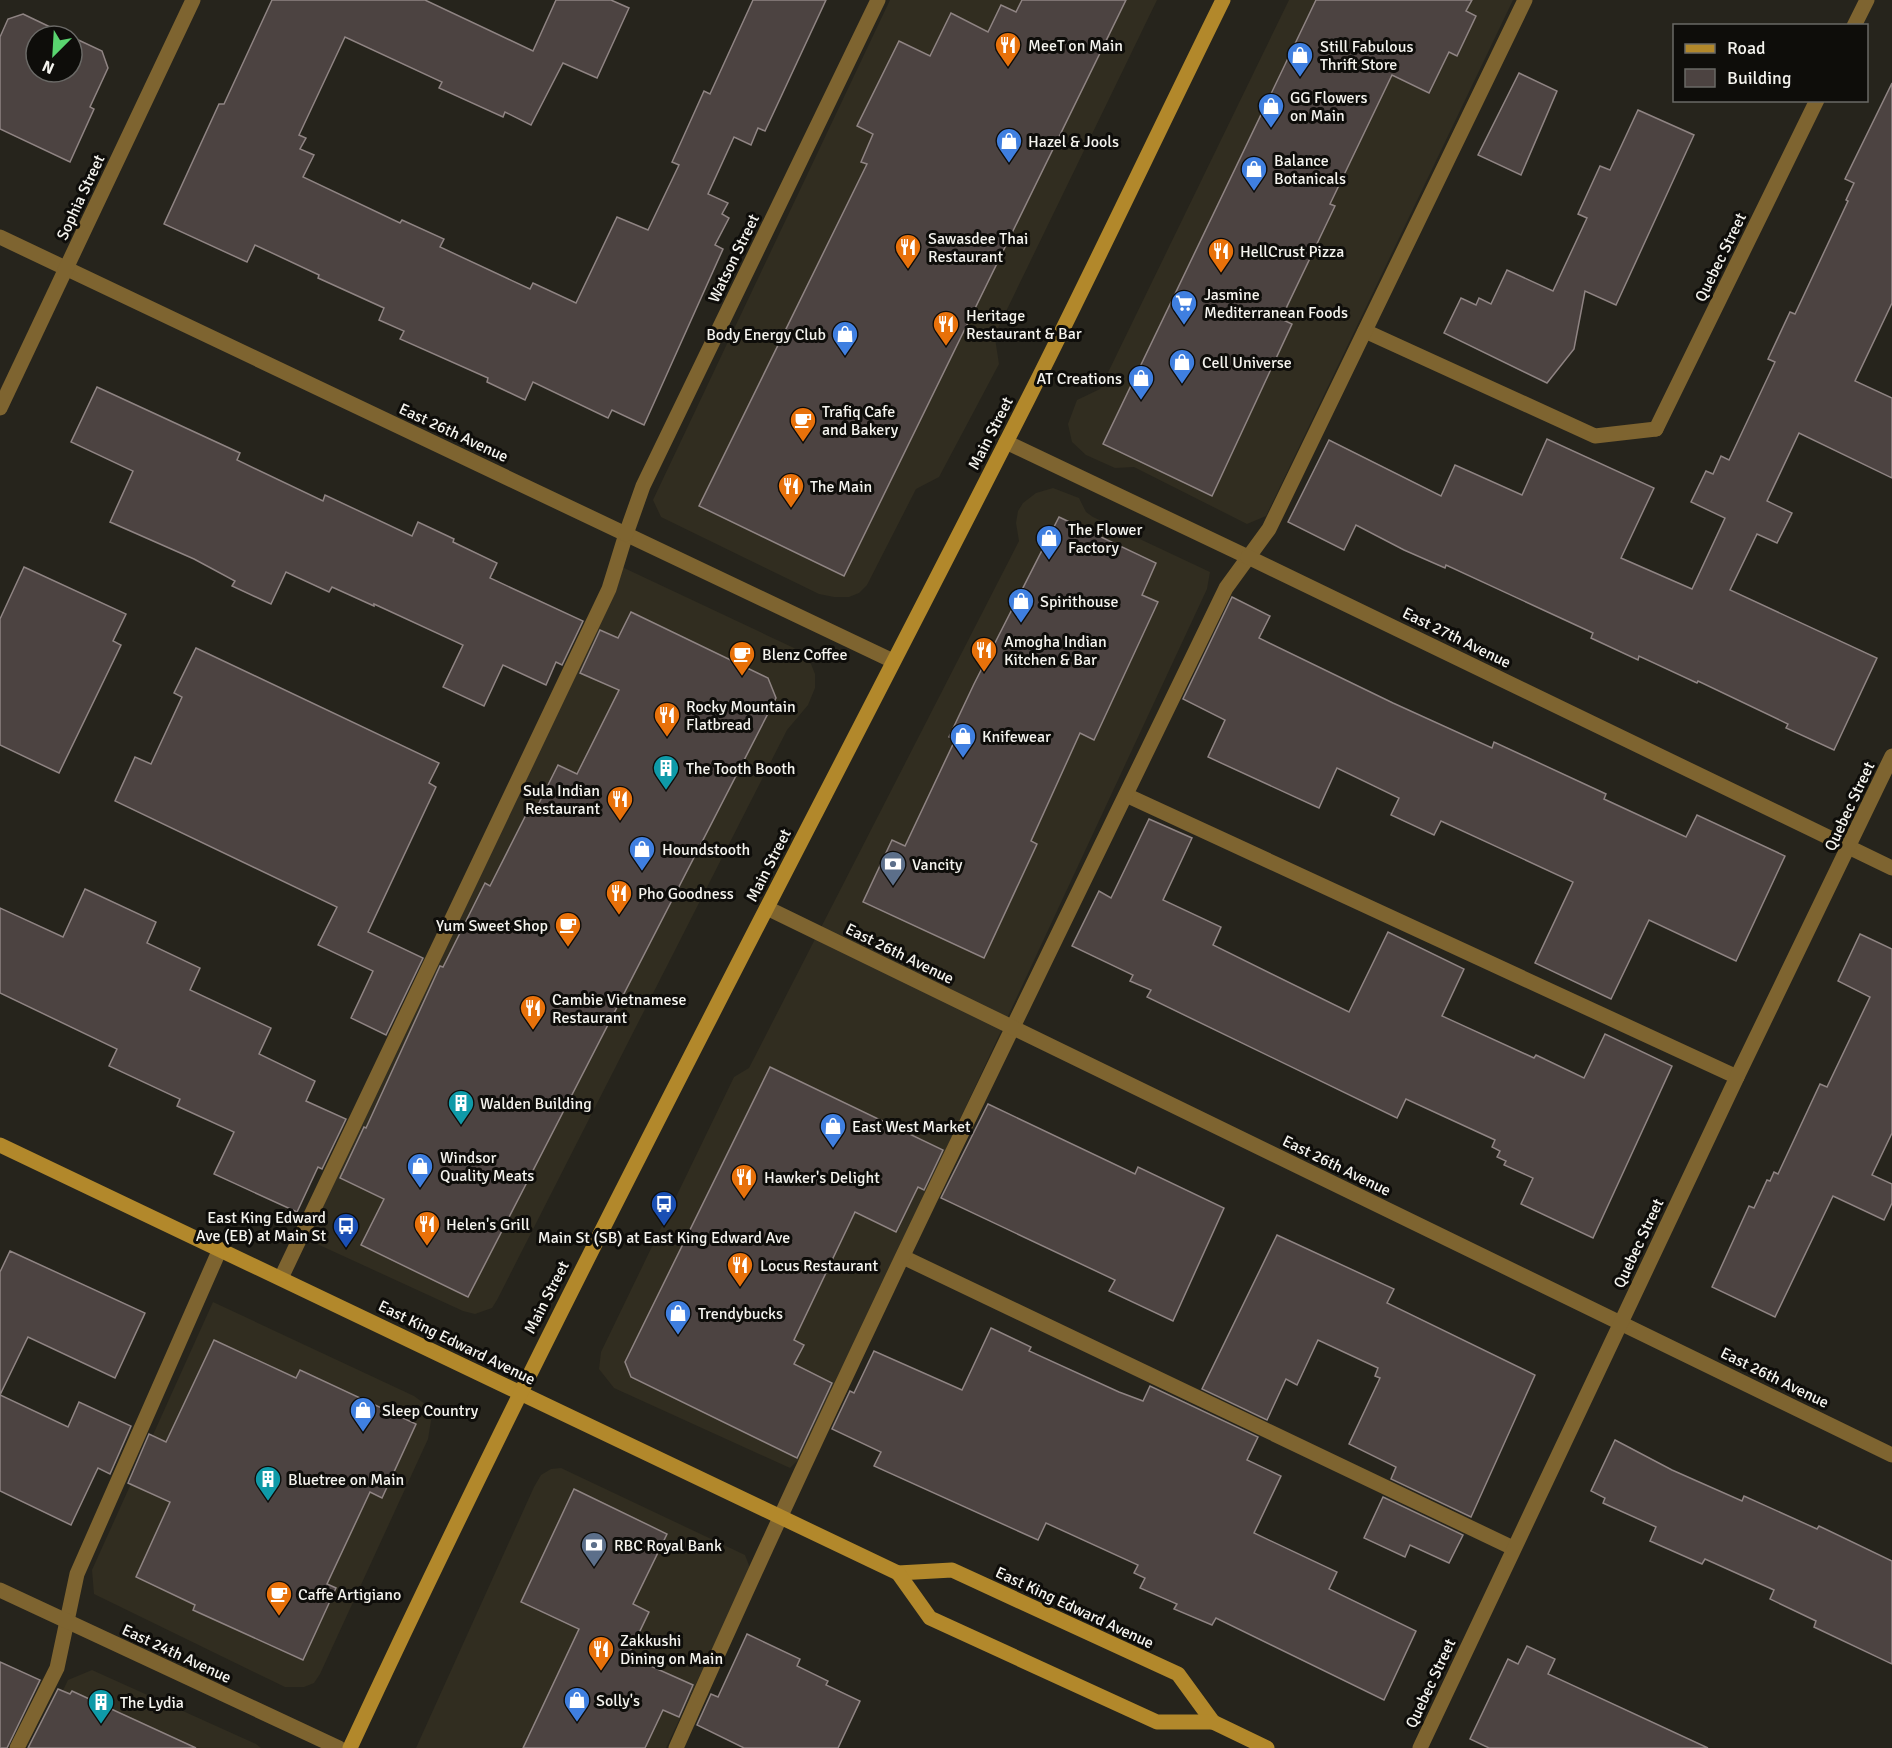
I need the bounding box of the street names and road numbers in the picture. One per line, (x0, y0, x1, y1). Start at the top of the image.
street label: Sophia Street (52, 151, 110, 243)
street label: Quebec Street (1691, 209, 1751, 305)
street label: Watson Street (704, 211, 764, 306)
street label: Main Street (964, 393, 1018, 473)
street label: East 26th Avenue (396, 399, 511, 467)
street label: East 27th Avenue (1399, 603, 1514, 673)
street label: Quebec Street (1820, 758, 1879, 854)
street label: Main Street (742, 825, 796, 905)
street label: East 26th Avenue (842, 919, 957, 989)
street label: East 26th Avenue (1279, 1131, 1394, 1201)
street label: Quebec Street (1609, 1195, 1668, 1291)
street label: Main Street (520, 1257, 574, 1337)
street label: East King Edward Avenue (375, 1296, 538, 1390)
street label: East 26th Avenue (1717, 1343, 1832, 1413)
street label: East King Edward Avenue (992, 1562, 1157, 1653)
street label: East 24th Avenue (119, 1620, 234, 1688)
street label: Quebec Street (1401, 1635, 1460, 1731)

